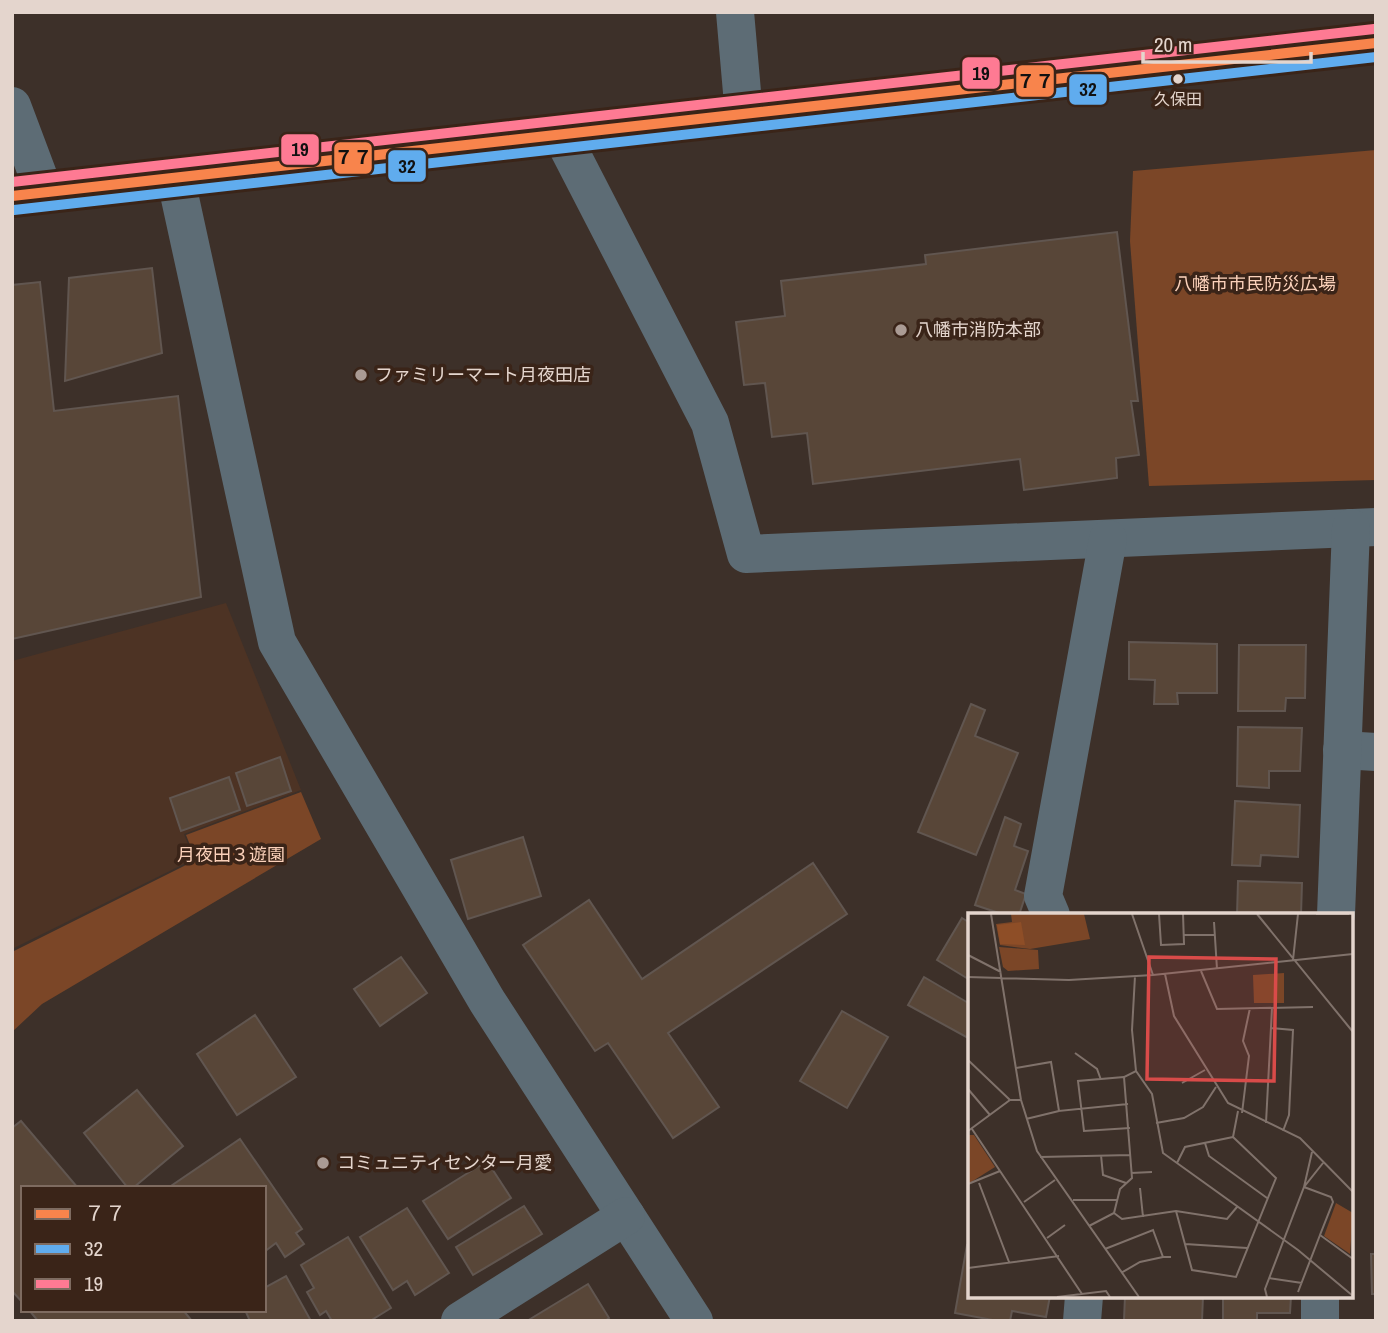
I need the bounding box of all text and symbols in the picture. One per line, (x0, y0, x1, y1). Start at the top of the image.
scale bar (1143, 21, 1311, 65)
text: 20 m (1154, 30, 1192, 59)
line badge: 19 (961, 56, 1001, 90)
text: 19 (972, 60, 990, 86)
line badge: ７７ (1015, 64, 1055, 98)
text: ７７ (1016, 68, 1054, 94)
marker: 久保田 (1171, 72, 1185, 86)
line badge: 32 (1068, 73, 1108, 106)
text: 32 (1079, 76, 1097, 102)
place label: 久保田 (1154, 88, 1202, 110)
line badge: 19 (280, 133, 320, 166)
text: 19 (291, 136, 309, 162)
line badge: ７７ (333, 141, 373, 175)
text: ７７ (334, 144, 372, 170)
line badge: 32 (387, 149, 427, 183)
text: 32 (398, 153, 416, 179)
park label: 八幡市市民防災広場 (1174, 271, 1336, 296)
place label: 八幡市消防本部 (915, 317, 1041, 342)
marker: 八幡市消防本部 (893, 322, 909, 338)
place label: ファミリーマート月夜田店 (375, 362, 591, 387)
marker: ファミリーマート月夜田店 (353, 367, 369, 383)
park label: 月夜田３遊園 (177, 842, 285, 867)
inset map (968, 913, 1353, 1298)
place label: コミュニティセンター月愛 (337, 1150, 552, 1175)
marker: コミュニティセンター月愛 (315, 1155, 331, 1171)
legend (21, 1186, 266, 1312)
text: ７７ (84, 1199, 126, 1228)
text: 32 (84, 1234, 103, 1263)
text: 19 (84, 1269, 103, 1298)

